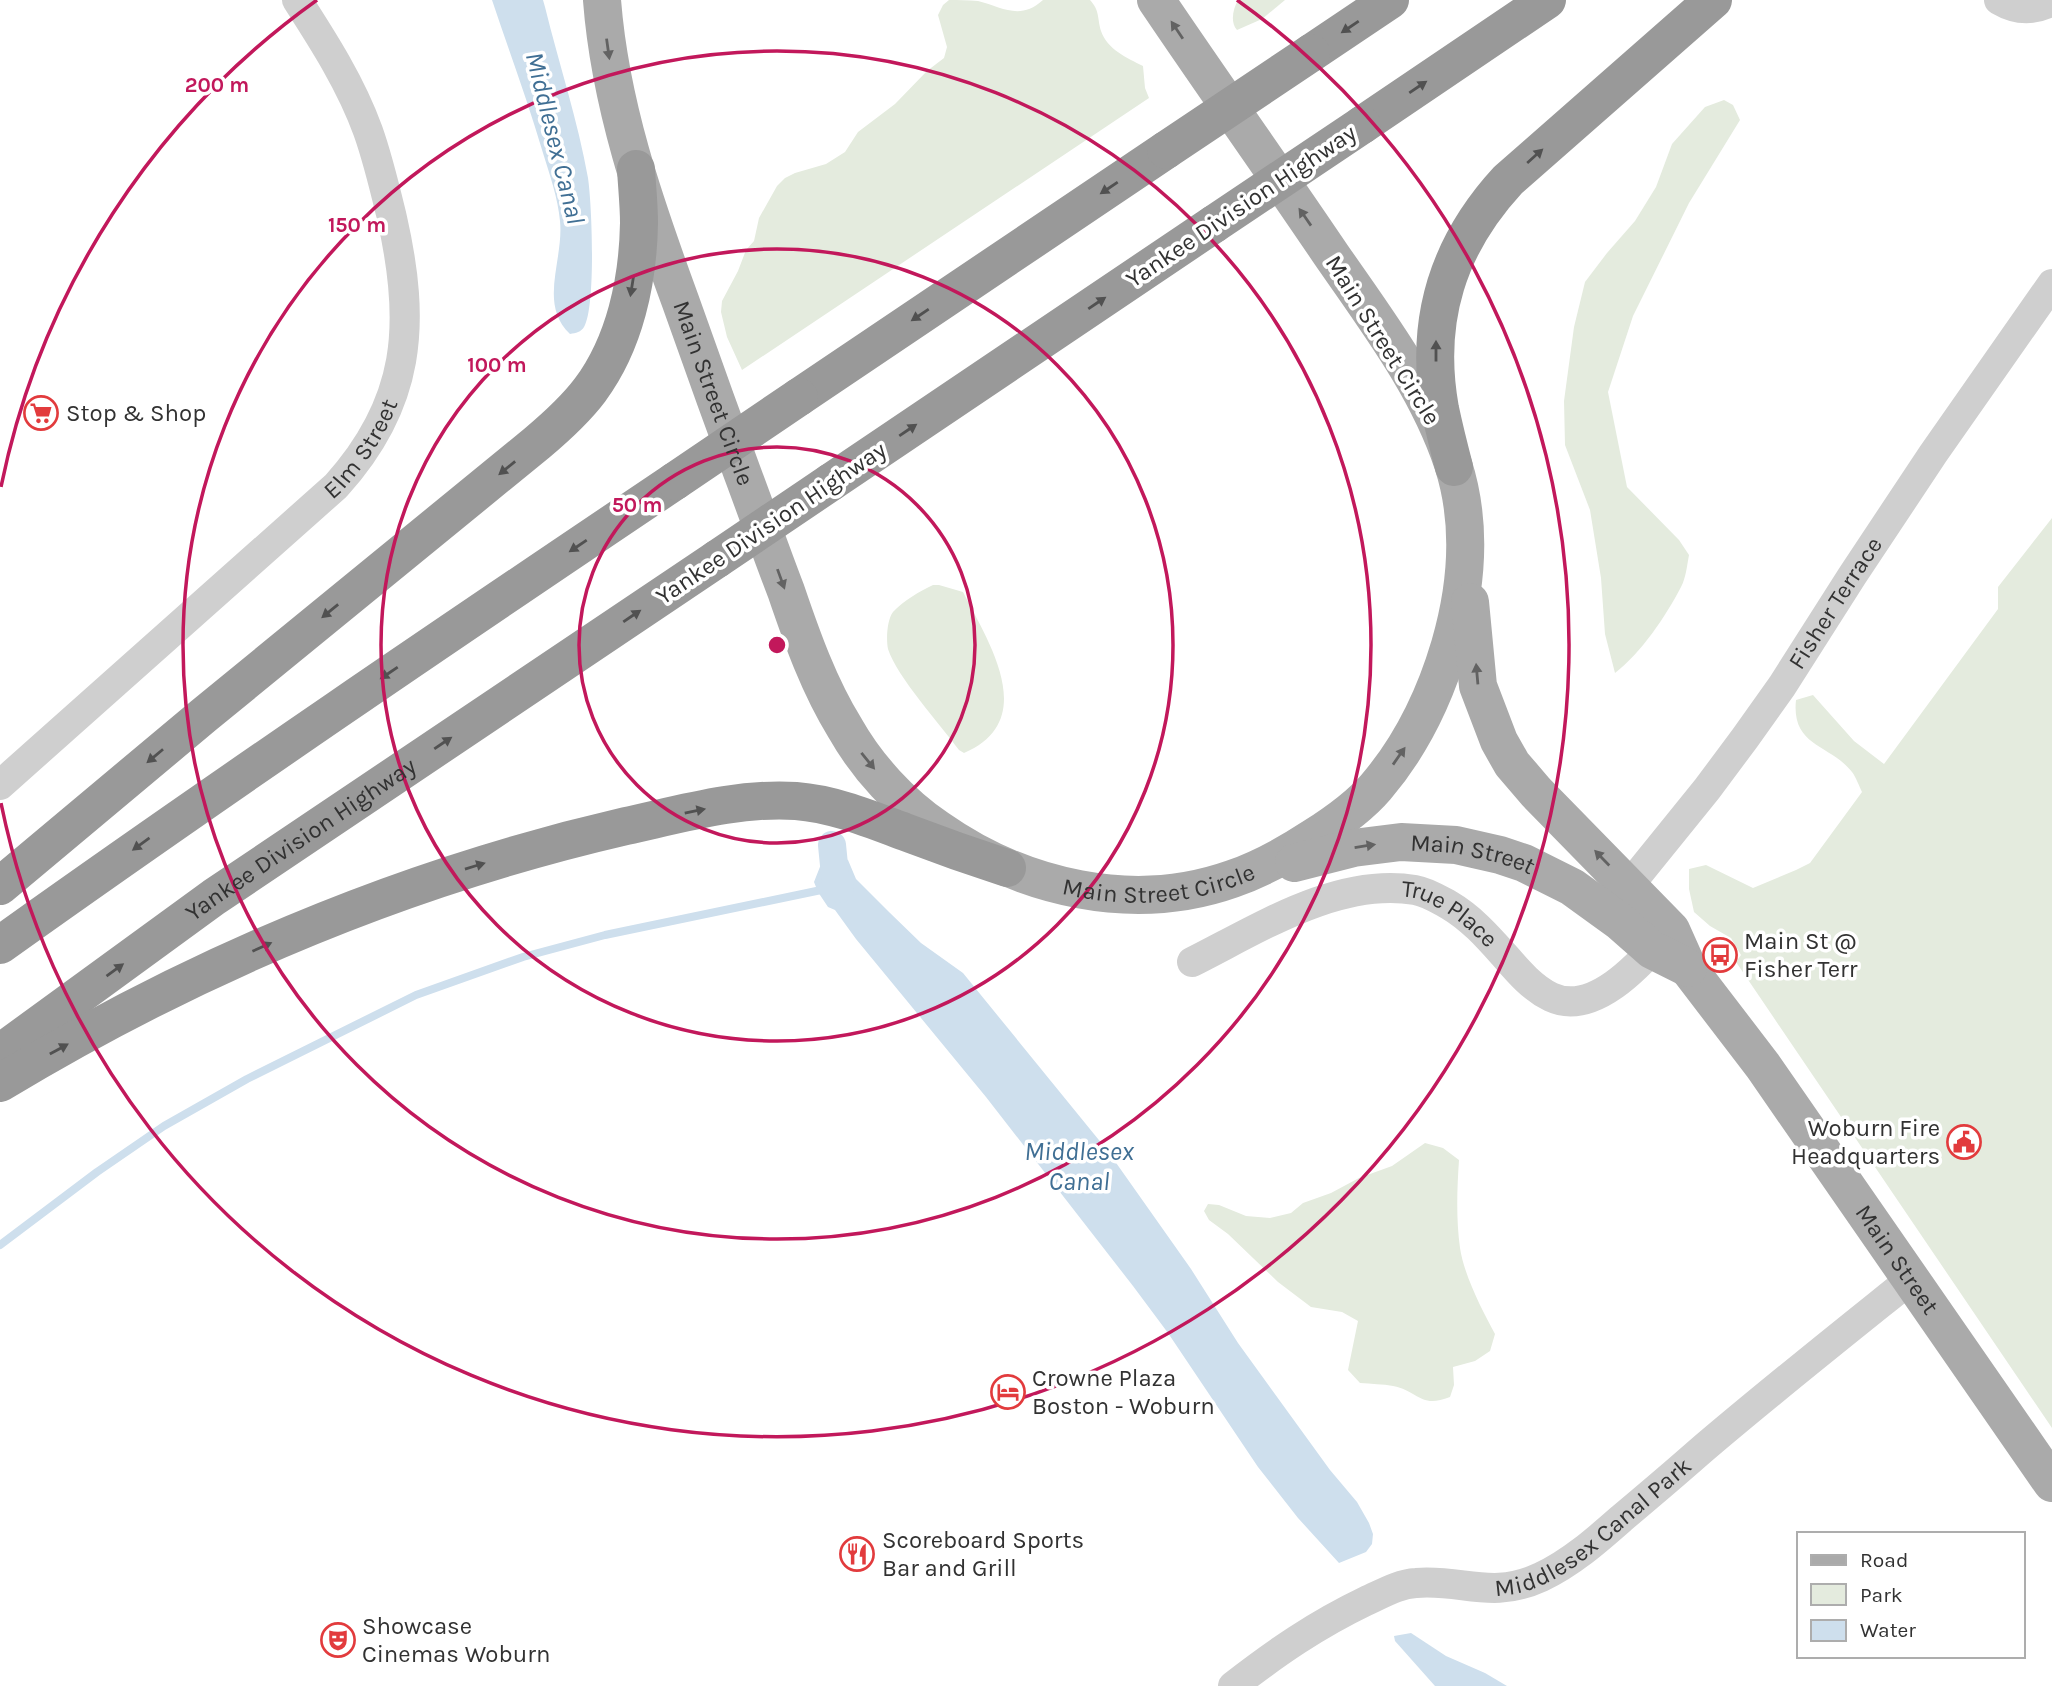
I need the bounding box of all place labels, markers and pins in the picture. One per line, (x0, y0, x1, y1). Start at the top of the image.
supermarket icon: Stop & Shop (22, 394, 60, 432)
place label: Stop & Shop (66, 399, 206, 427)
centre of rings (765, 633, 789, 657)
place label: Main St @ Fisher Terr (1744, 927, 1858, 983)
bus stop icon: Main St @ Fisher Terr (1701, 936, 1739, 974)
place label: Woburn Fire Headquarters (1791, 1114, 1940, 1170)
public building icon: Woburn Fire Headquarters (1945, 1123, 1983, 1161)
place label: Crowne Plaza Boston - Woburn (1032, 1364, 1215, 1420)
hotel icon: Crowne Plaza Boston - Woburn (989, 1373, 1027, 1411)
place label: Scoreboard Sports Bar and Grill (882, 1526, 1084, 1582)
restaurant icon: Scoreboard Sports Bar and Grill (838, 1535, 876, 1573)
place label: Showcase Cinemas Woburn (362, 1612, 550, 1668)
theatre icon: Showcase Cinemas Woburn (319, 1621, 357, 1659)

